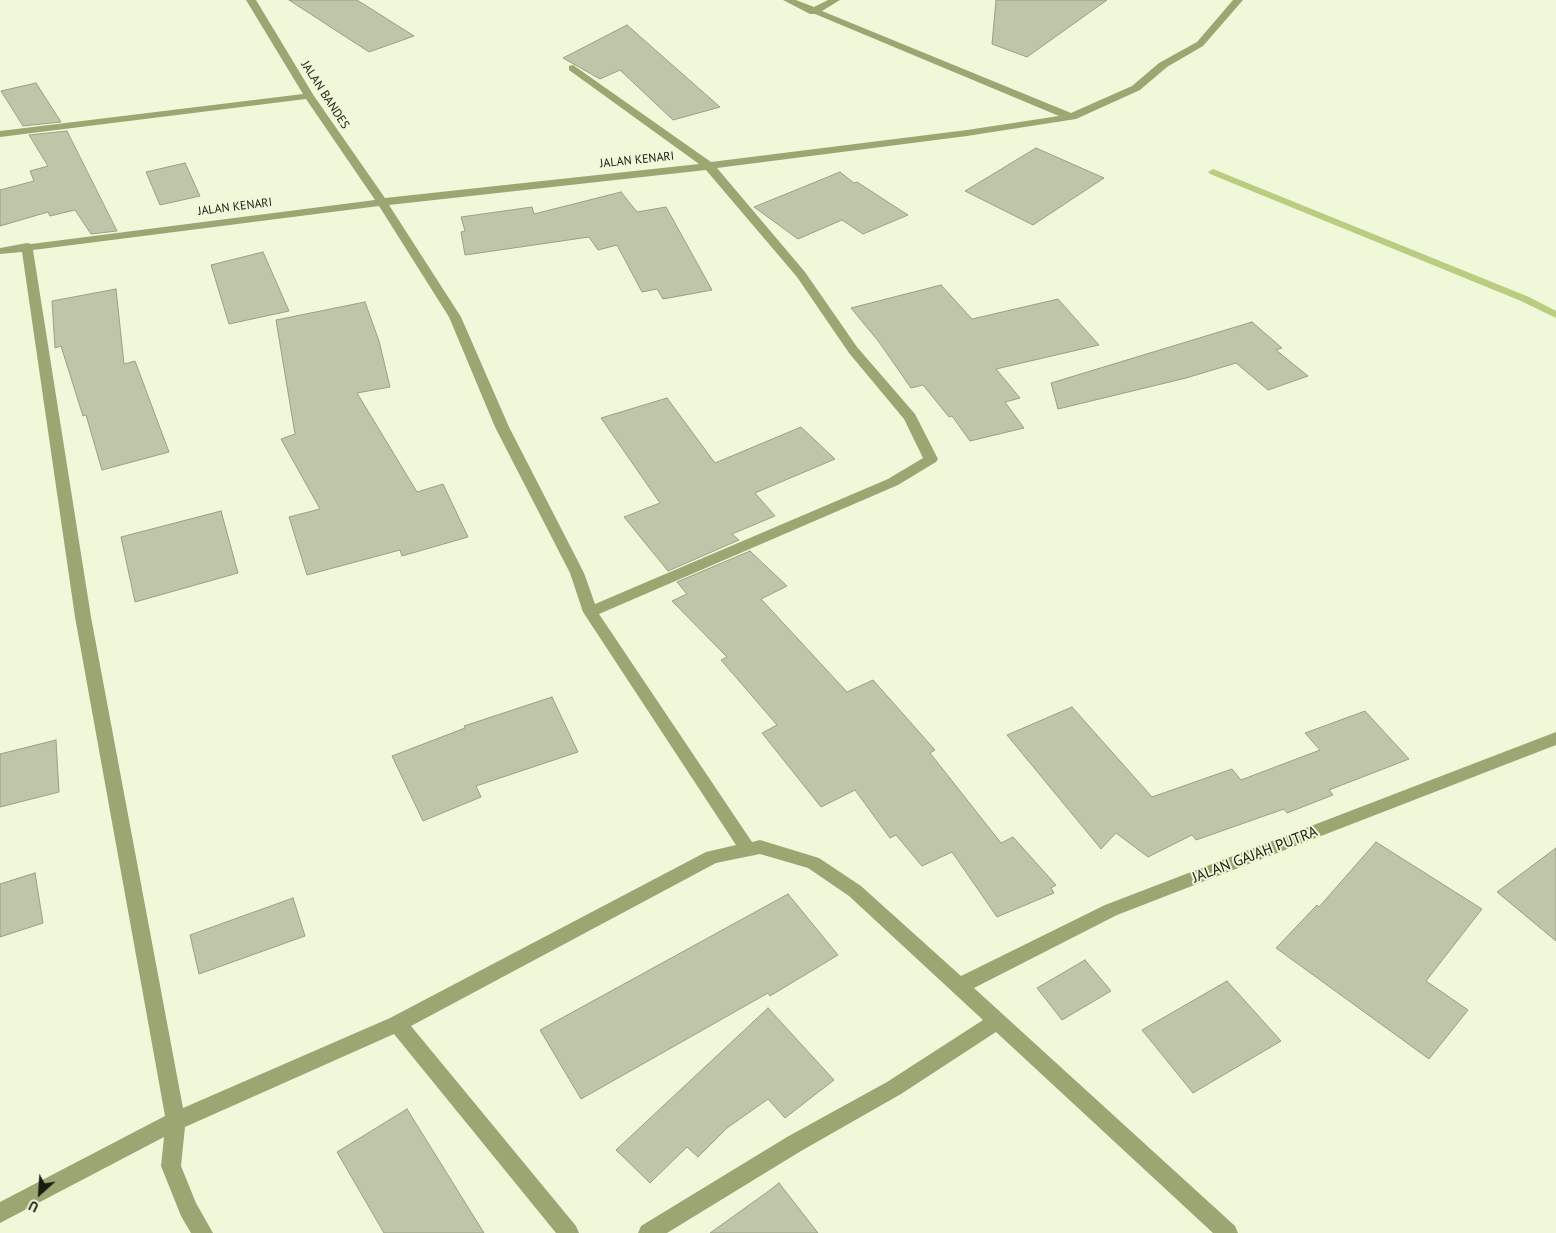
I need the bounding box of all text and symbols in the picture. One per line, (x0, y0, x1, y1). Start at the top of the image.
street label: JALAN BANDES (298, 58, 352, 132)
street label: JALAN KENARI (599, 149, 675, 171)
street label: JALAN KENARI (197, 195, 273, 219)
street label: JALAN GAJAH PUTRA (1190, 823, 1320, 887)
north arrow (15, 1168, 65, 1218)
text: U (26, 1196, 41, 1216)

